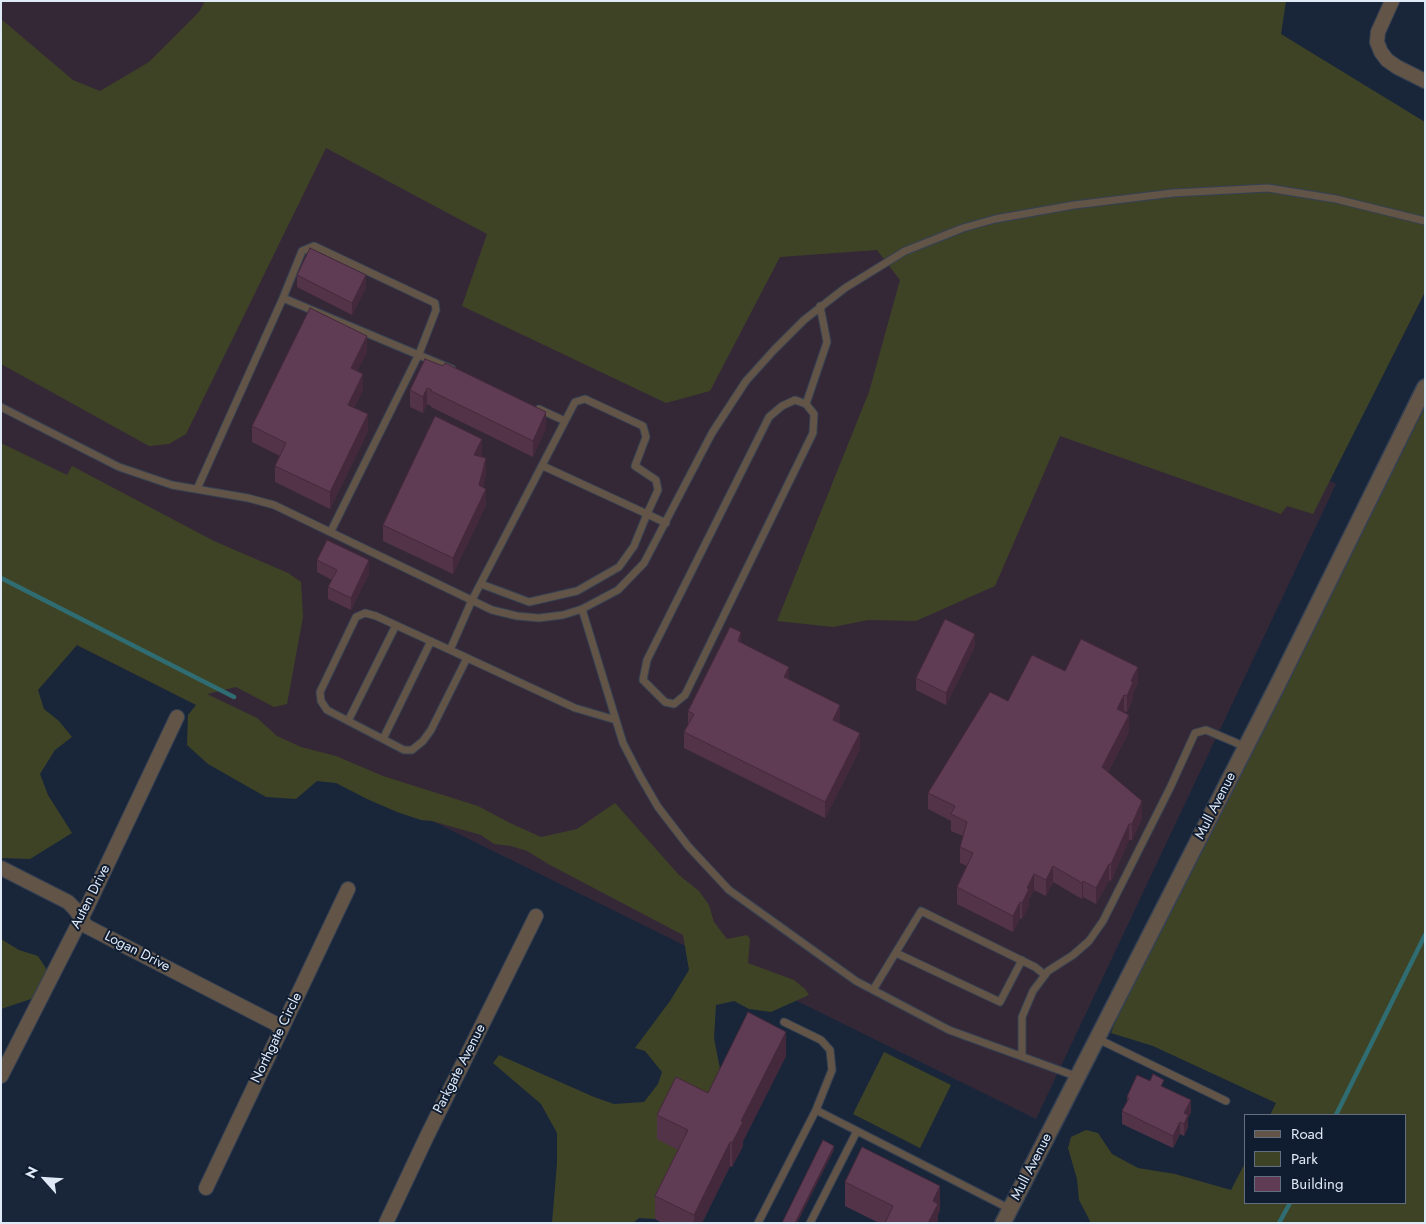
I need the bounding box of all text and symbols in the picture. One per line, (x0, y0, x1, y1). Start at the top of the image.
street label: Mull Avenue (1192, 770, 1240, 842)
street label: Auten Drive (68, 862, 114, 932)
street label: Logan Drive (101, 928, 173, 976)
street label: Northgate Circle (248, 990, 306, 1086)
street label: Parkgate Avenue (430, 1022, 490, 1116)
legend (1244, 1114, 1406, 1204)
text: Road (1291, 1123, 1323, 1145)
street label: Mull Avenue (1008, 1131, 1056, 1203)
text: Park (1291, 1148, 1318, 1170)
north arrow (20, 1154, 70, 1204)
text: N (20, 1163, 43, 1182)
text: Building (1291, 1173, 1343, 1195)

